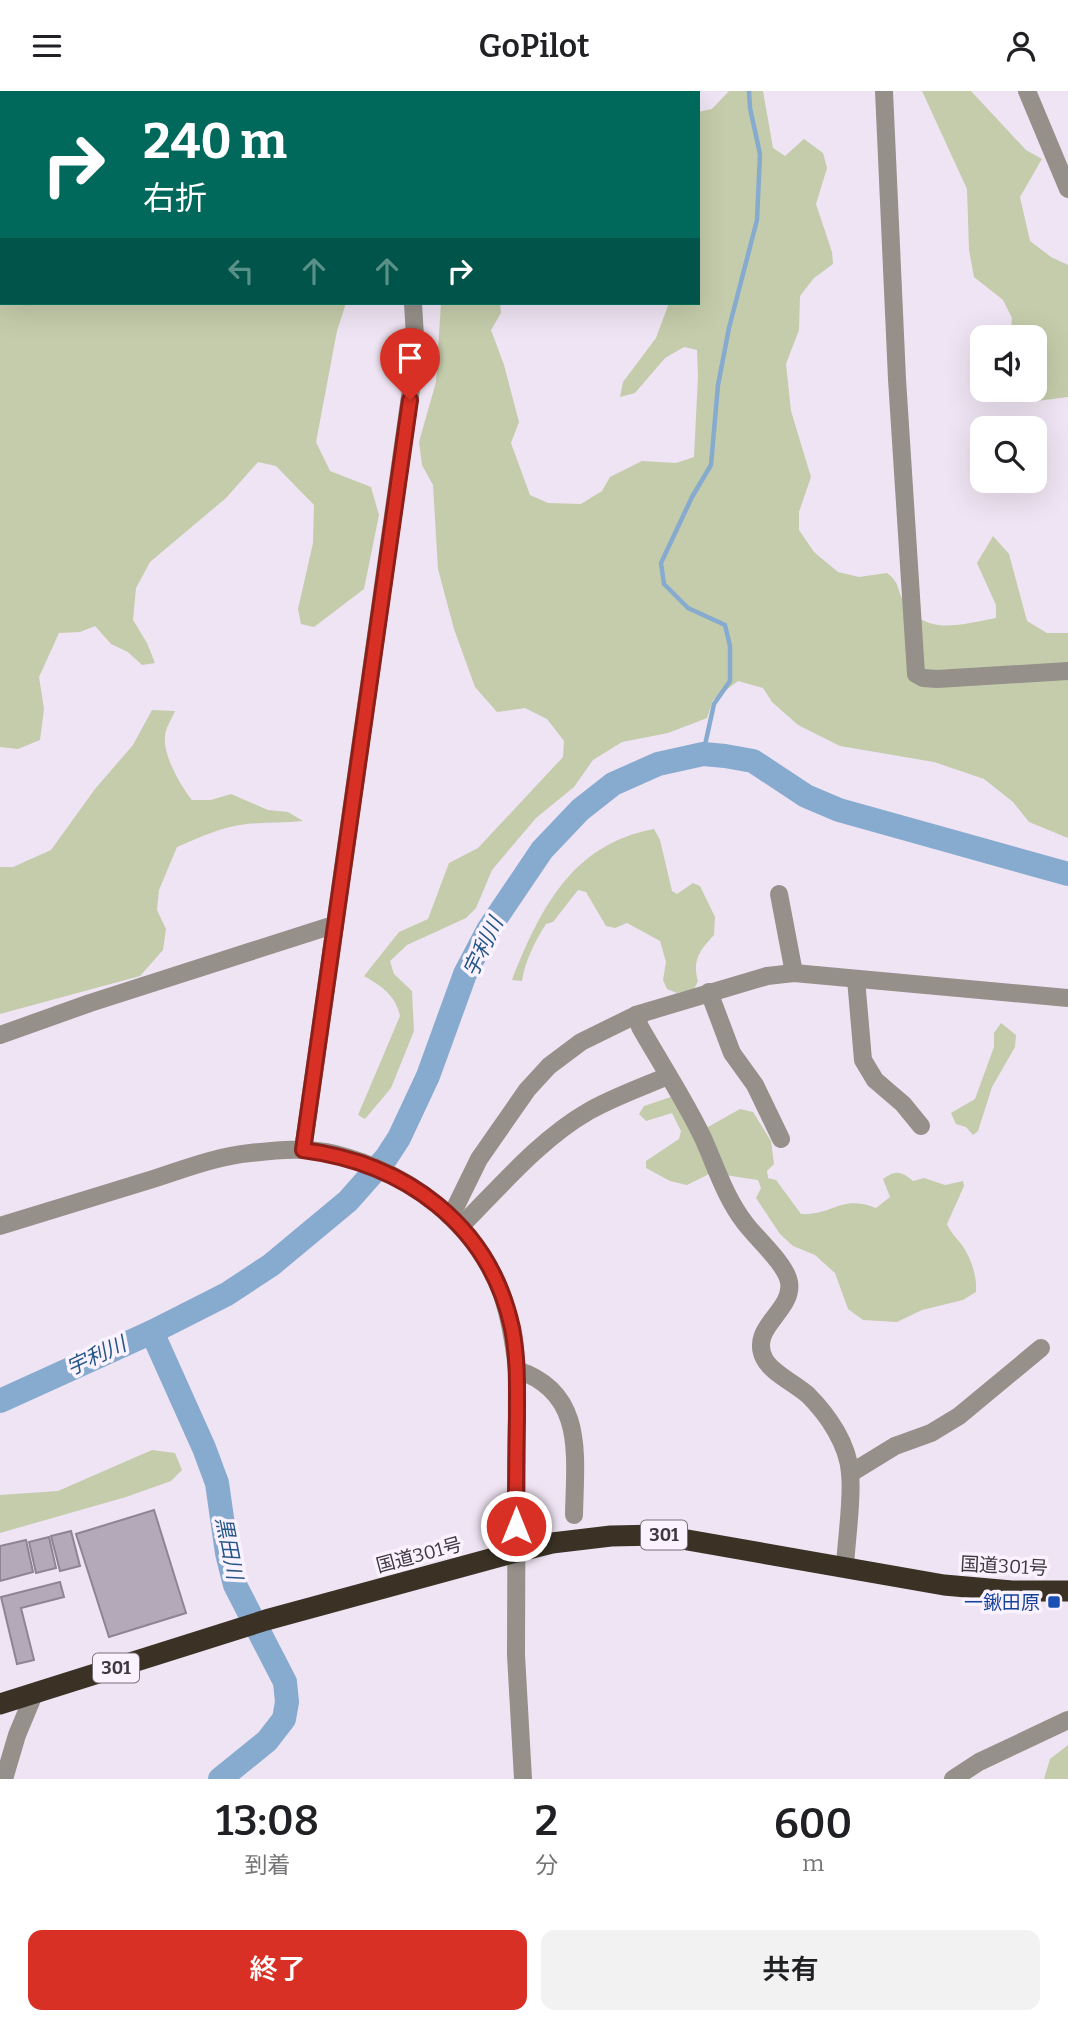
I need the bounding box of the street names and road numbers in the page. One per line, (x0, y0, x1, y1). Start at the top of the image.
road number: 301 (641, 1520, 687, 1549)
street label: 国道301号 (374, 1533, 464, 1577)
street label: 国道301号 (960, 1552, 1048, 1580)
road number: 301 (93, 1653, 139, 1683)

